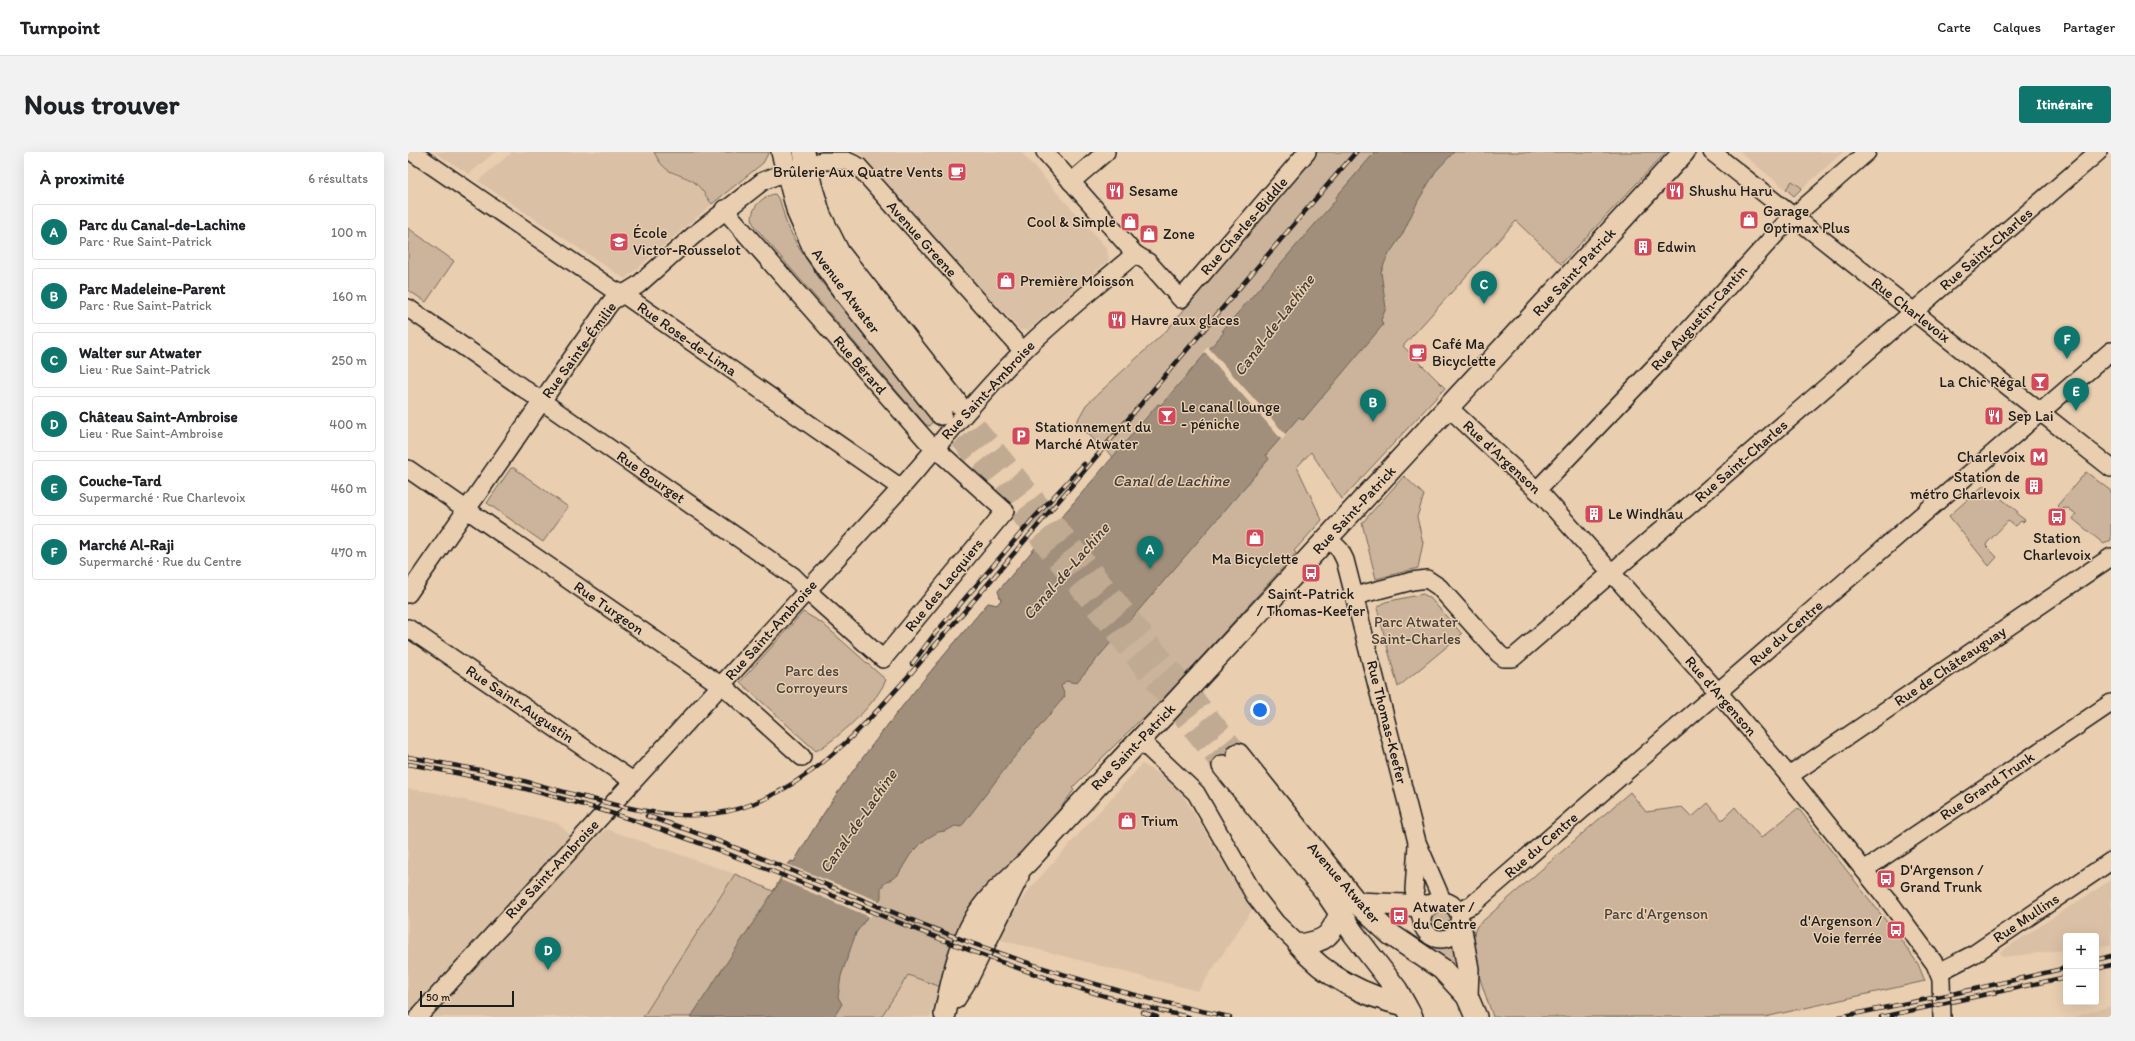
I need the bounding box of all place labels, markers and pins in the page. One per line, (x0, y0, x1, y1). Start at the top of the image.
cafe icon: Brûlerie Aux Quatre Vents (946, 161, 968, 183)
place label: Brûlerie Aux Quatre Vents (773, 163, 943, 181)
restaurant icon: Sesame (1104, 180, 1126, 202)
restaurant icon: Shushu Haru (1664, 180, 1686, 202)
place label: Sesame (1129, 182, 1178, 200)
place label: Shushu Haru (1689, 182, 1772, 200)
place label: Garage Optimax Plus (1763, 202, 1850, 237)
shop icon: Garage Optimax Plus (1738, 209, 1760, 231)
shop icon: Cool & Simple (1119, 211, 1141, 233)
place label: Cool & Simple (1027, 213, 1116, 231)
shop icon: Zone (1138, 223, 1160, 245)
place label: École Victor-Rousselot (633, 224, 741, 259)
place label: Zone (1163, 225, 1195, 243)
school or university icon: École Victor-Rousselot (608, 231, 630, 253)
building icon: Edwin (1632, 236, 1654, 258)
place label: Edwin (1657, 238, 1697, 256)
shop icon: Première Moisson (995, 270, 1017, 292)
pin: C (1471, 271, 1497, 304)
place label: Première Moisson (1020, 272, 1135, 290)
restaurant icon: Havre aux glaces (1106, 309, 1128, 331)
place label: Havre aux glaces (1131, 311, 1240, 329)
pin: F (2054, 326, 2080, 359)
place label: Café Ma Bicyclette (1432, 335, 1496, 370)
cafe icon: Café Ma Bicyclette (1407, 342, 1429, 364)
bar icon: La Chic Régal (2029, 371, 2051, 393)
place label: La Chic Régal (1939, 373, 2027, 391)
pin: E (2063, 378, 2089, 411)
pin: B (1360, 389, 1386, 422)
place label: Le canal lounge - péniche (1181, 398, 1280, 433)
bar icon: Le canal lounge - péniche (1156, 405, 1178, 427)
restaurant icon: Sep Lai (1983, 405, 2005, 427)
place label: Sep Lai (2008, 407, 2054, 425)
place label: Stationnement du Marché Atwater (1035, 418, 1152, 453)
parking icon: Stationnement du Marché Atwater (1010, 425, 1032, 447)
metro station icon: Charlevoix (2028, 446, 2050, 468)
place label: Charlevoix (1957, 448, 2025, 466)
place label: Station de métro Charlevoix (1910, 468, 2020, 503)
building icon: Station de métro Charlevoix (2023, 475, 2045, 497)
building icon: Le Windhau (1583, 503, 1605, 525)
place label: Le Windhau (1608, 505, 1683, 523)
bus stop icon: Station Charlevoix (2046, 506, 2068, 528)
shop icon: Ma Bicyclette (1244, 527, 1266, 549)
place label: Station Charlevoix (2023, 529, 2091, 564)
pin: A (1137, 536, 1163, 569)
place label: Ma Bicyclette (1212, 550, 1298, 568)
bus stop icon: Saint-Patrick / Thomas-Keefer (1300, 562, 1322, 584)
place label: Saint-Patrick / Thomas-Keefer (1257, 585, 1366, 620)
shop icon: Trium (1116, 810, 1138, 832)
place label: Trium (1141, 812, 1178, 830)
place label: D'Argenson / Grand Trunk (1900, 861, 1984, 896)
bus stop icon: D'Argenson / Grand Trunk (1875, 868, 1897, 890)
place label: Atwater / du Centre (1413, 898, 1477, 933)
bus stop icon: Atwater / du Centre (1388, 905, 1410, 927)
place label: d'Argenson / Voie ferrée (1800, 912, 1883, 947)
bus stop icon: d'Argenson / Voie ferrée (1885, 919, 1907, 941)
pin: D (535, 937, 561, 970)

